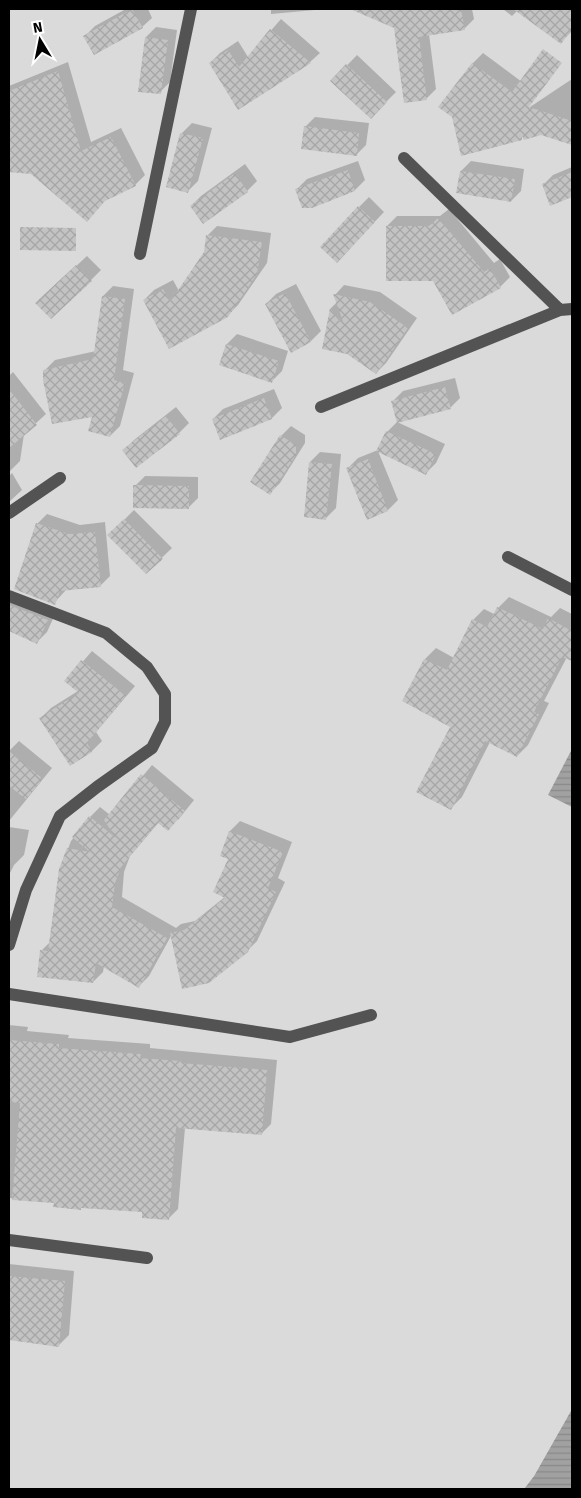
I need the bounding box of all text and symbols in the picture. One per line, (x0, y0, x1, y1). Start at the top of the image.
north arrow (15, 15, 65, 65)
text: N (32, 19, 44, 37)

